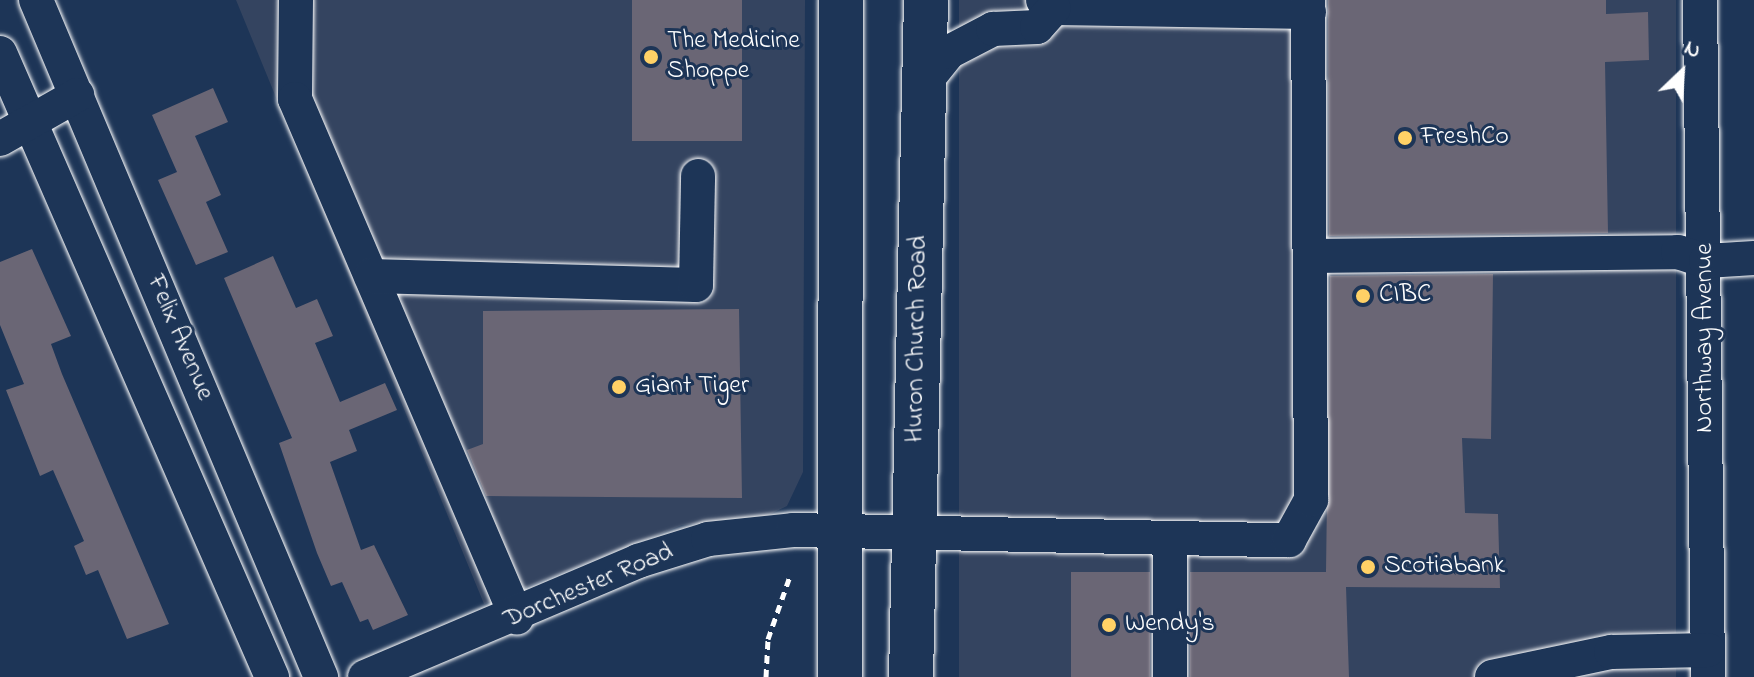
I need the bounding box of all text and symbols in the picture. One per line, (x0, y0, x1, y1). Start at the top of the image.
place label: The Medicine Shoppe (667, 26, 800, 88)
north arrow (1642, 32, 1722, 112)
text: N (1679, 33, 1706, 68)
marker: The Medicine Shoppe (642, 48, 660, 66)
place label: FreshCo (1421, 122, 1509, 154)
marker: FreshCo (1396, 129, 1414, 147)
street label: Huron Church Road (901, 235, 935, 443)
street label: Northway Avenue (1690, 243, 1722, 433)
street label: Felix Avenue (139, 270, 219, 406)
place label: CIBC (1379, 280, 1431, 312)
marker: CIBC (1354, 287, 1372, 305)
place label: Giant Tiger (635, 371, 749, 403)
marker: Giant Tiger (610, 378, 628, 396)
street label: Dorchester Road (500, 537, 678, 637)
place label: Scotiabank (1384, 551, 1505, 583)
marker: Scotiabank (1359, 558, 1377, 576)
place label: Wendy's (1125, 609, 1215, 641)
marker: Wendy's (1100, 616, 1118, 634)

